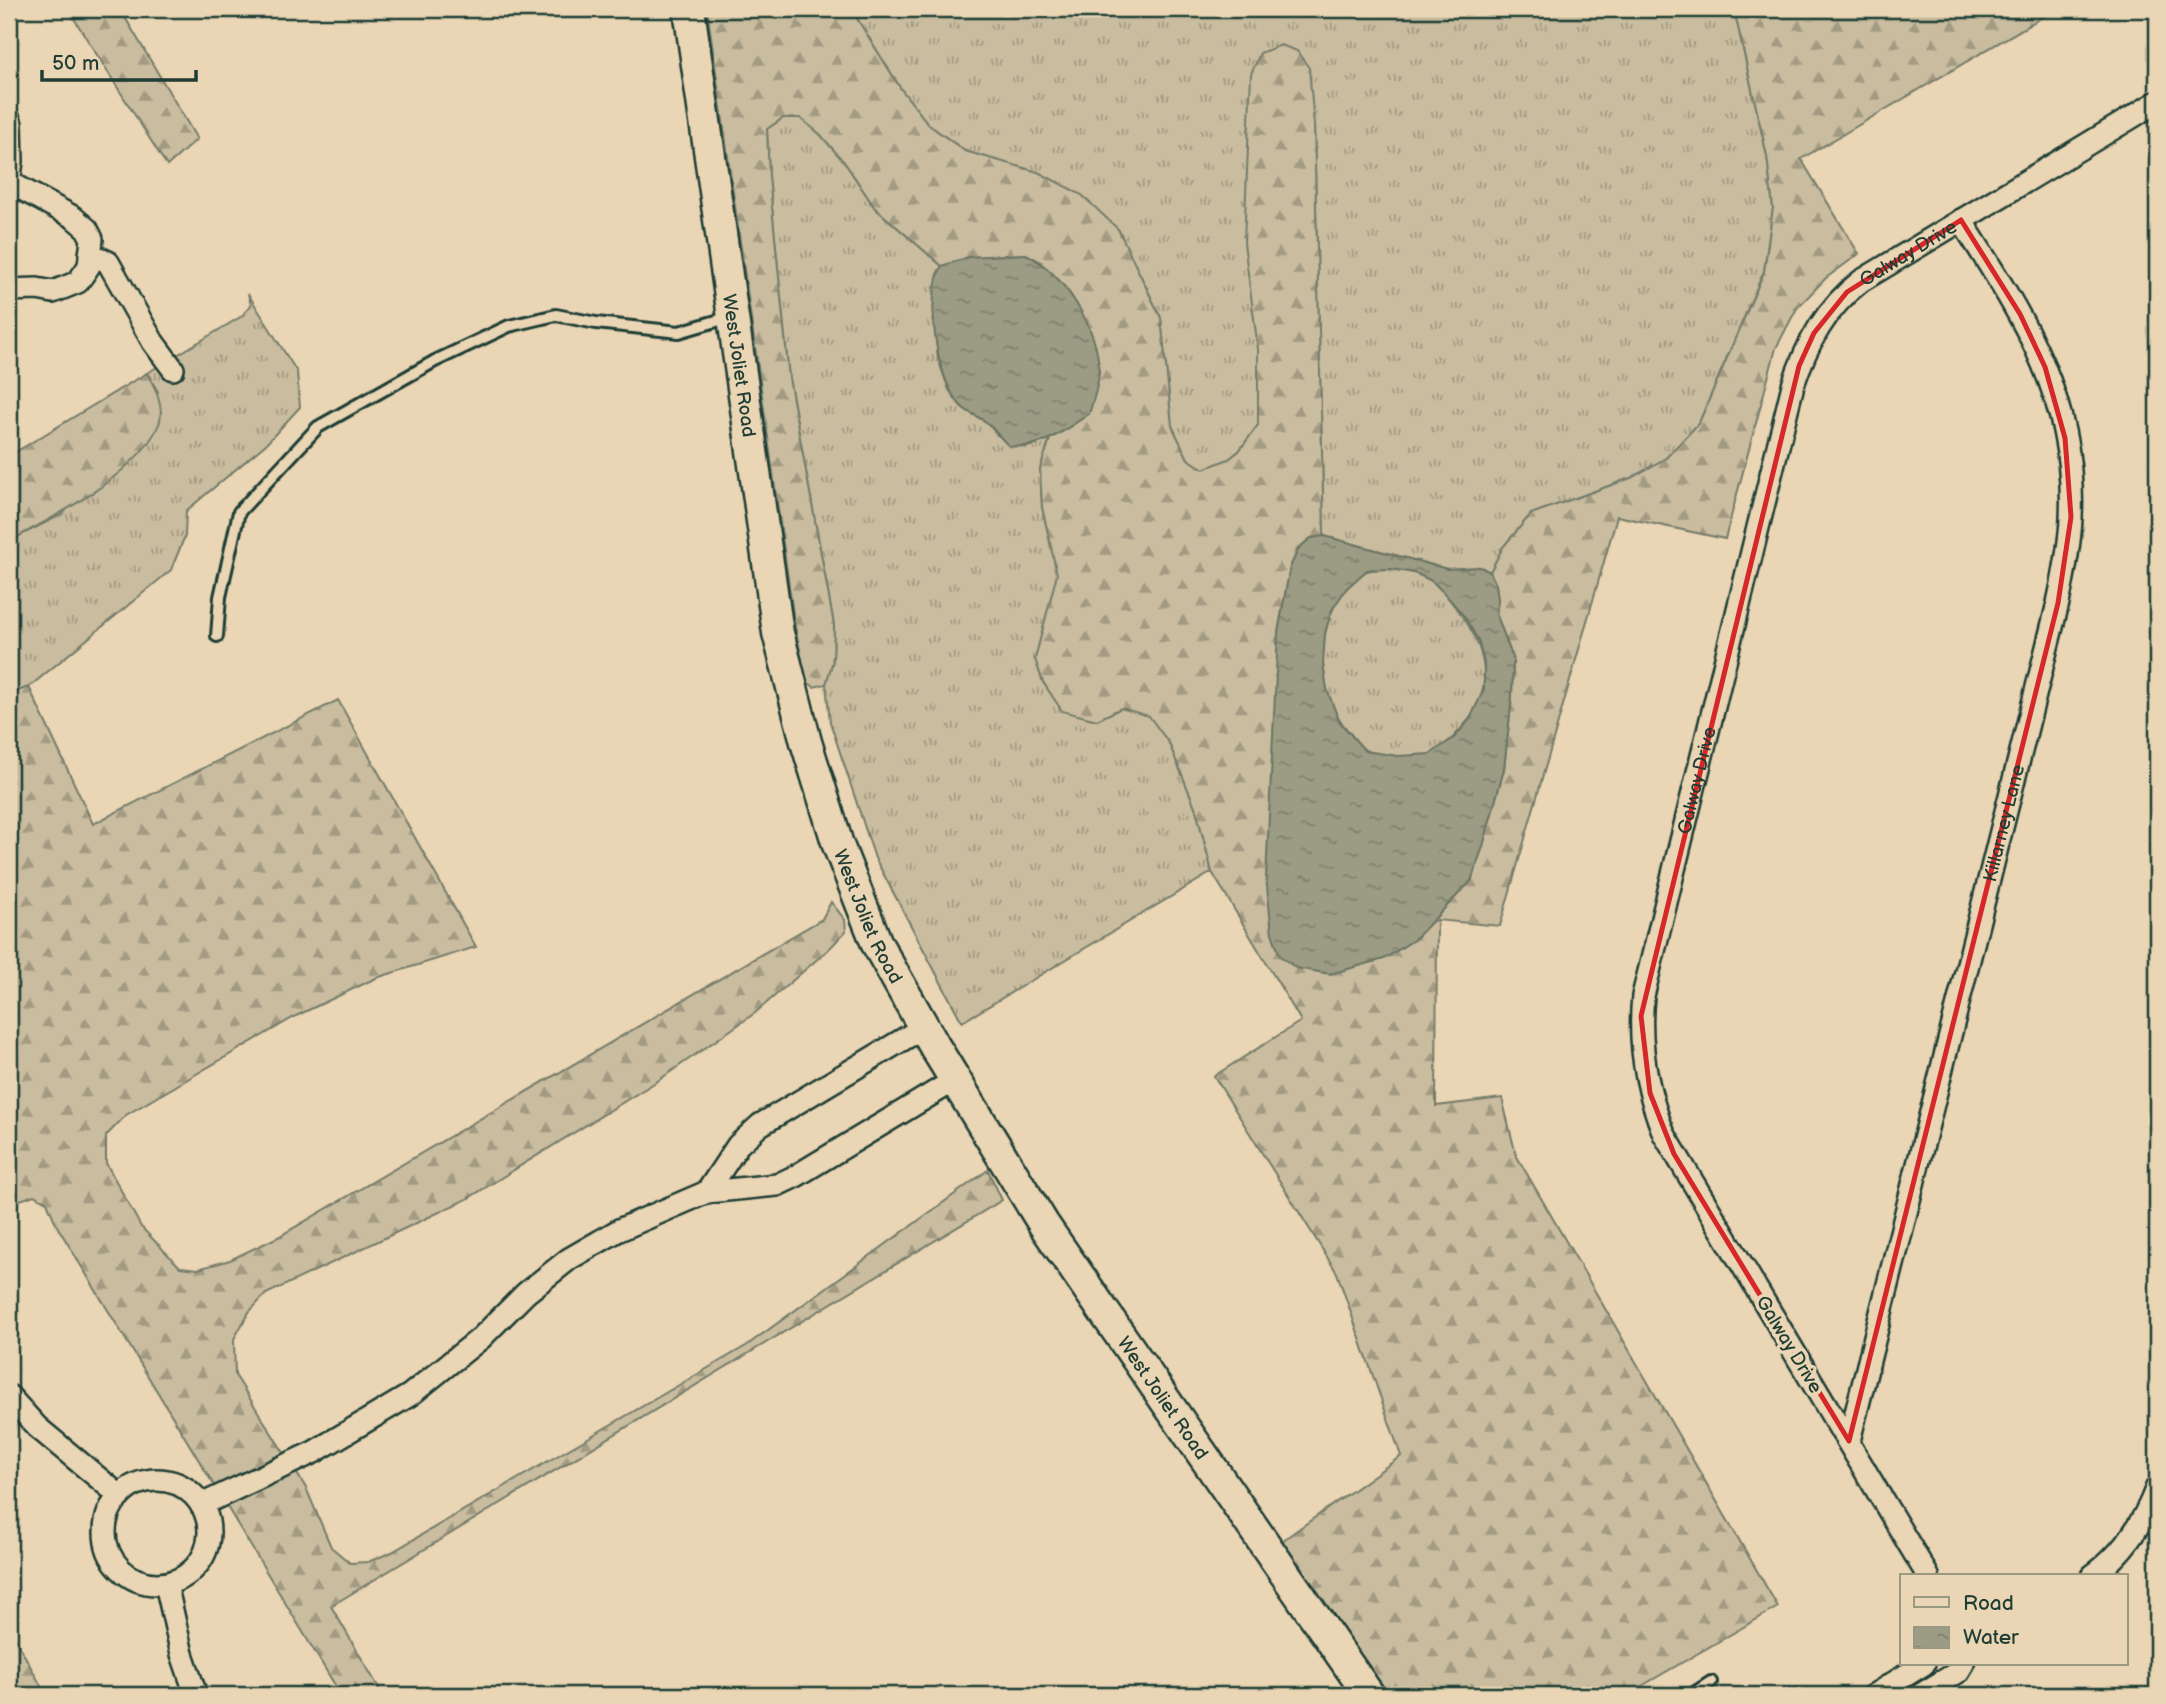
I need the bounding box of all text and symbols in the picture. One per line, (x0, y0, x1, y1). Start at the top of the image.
scale bar (42, 38, 196, 82)
text: 50 m (52, 51, 99, 76)
street label: Galway Drive (1856, 216, 1962, 292)
street label: West Joliet Road (717, 293, 760, 439)
street label: Galway Drive (1673, 725, 1722, 837)
street label: Killarney Lane (1979, 762, 2030, 884)
street label: West Joliet Road (828, 846, 907, 988)
street label: Galway Drive (1751, 1292, 1827, 1398)
street label: West Joliet Road (1112, 1333, 1213, 1464)
legend (1900, 1574, 2128, 1666)
text: Road (1963, 1591, 2014, 1616)
text: Water (1963, 1625, 2019, 1650)

